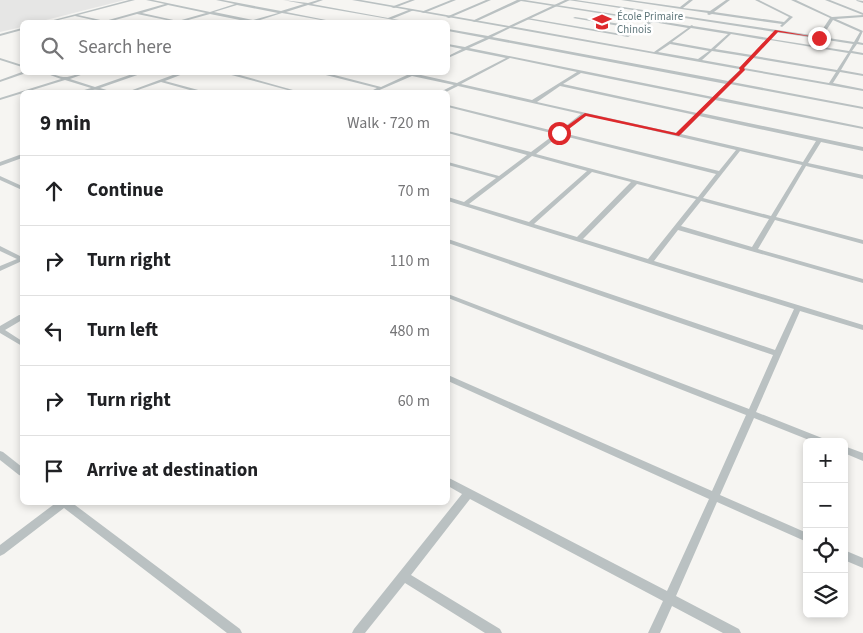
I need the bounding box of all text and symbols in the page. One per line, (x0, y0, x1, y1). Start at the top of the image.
place label: École Primaire Chinois (617, 9, 684, 37)
school or university icon: École Primaire Chinois (591, 11, 613, 33)
search box (20, 20, 450, 75)
route end (808, 27, 831, 50)
icon: search (38, 34, 66, 62)
text: Search here (78, 34, 172, 61)
text: 9 min (40, 108, 91, 138)
text: Walk · 720 m (347, 112, 430, 134)
route start (548, 122, 571, 145)
icon: ahead (40, 177, 68, 205)
text: Continue (87, 177, 164, 204)
text: 70 m (398, 180, 430, 202)
icon: right (40, 247, 68, 275)
text: Turn right (87, 247, 171, 274)
text: 110 m (390, 250, 430, 272)
icon: left (40, 317, 68, 345)
text: Turn left (87, 317, 158, 344)
text: 480 m (390, 320, 430, 342)
icon: right (40, 387, 68, 415)
text: Turn right (87, 387, 171, 414)
text: 60 m (398, 390, 430, 412)
map controls (803, 438, 848, 618)
button: + (803, 438, 848, 483)
icon: arrive (40, 457, 68, 485)
text: Arrive at destination (87, 457, 258, 484)
button: − (803, 483, 848, 528)
button: locate (803, 528, 848, 573)
button: layers (803, 573, 848, 618)

